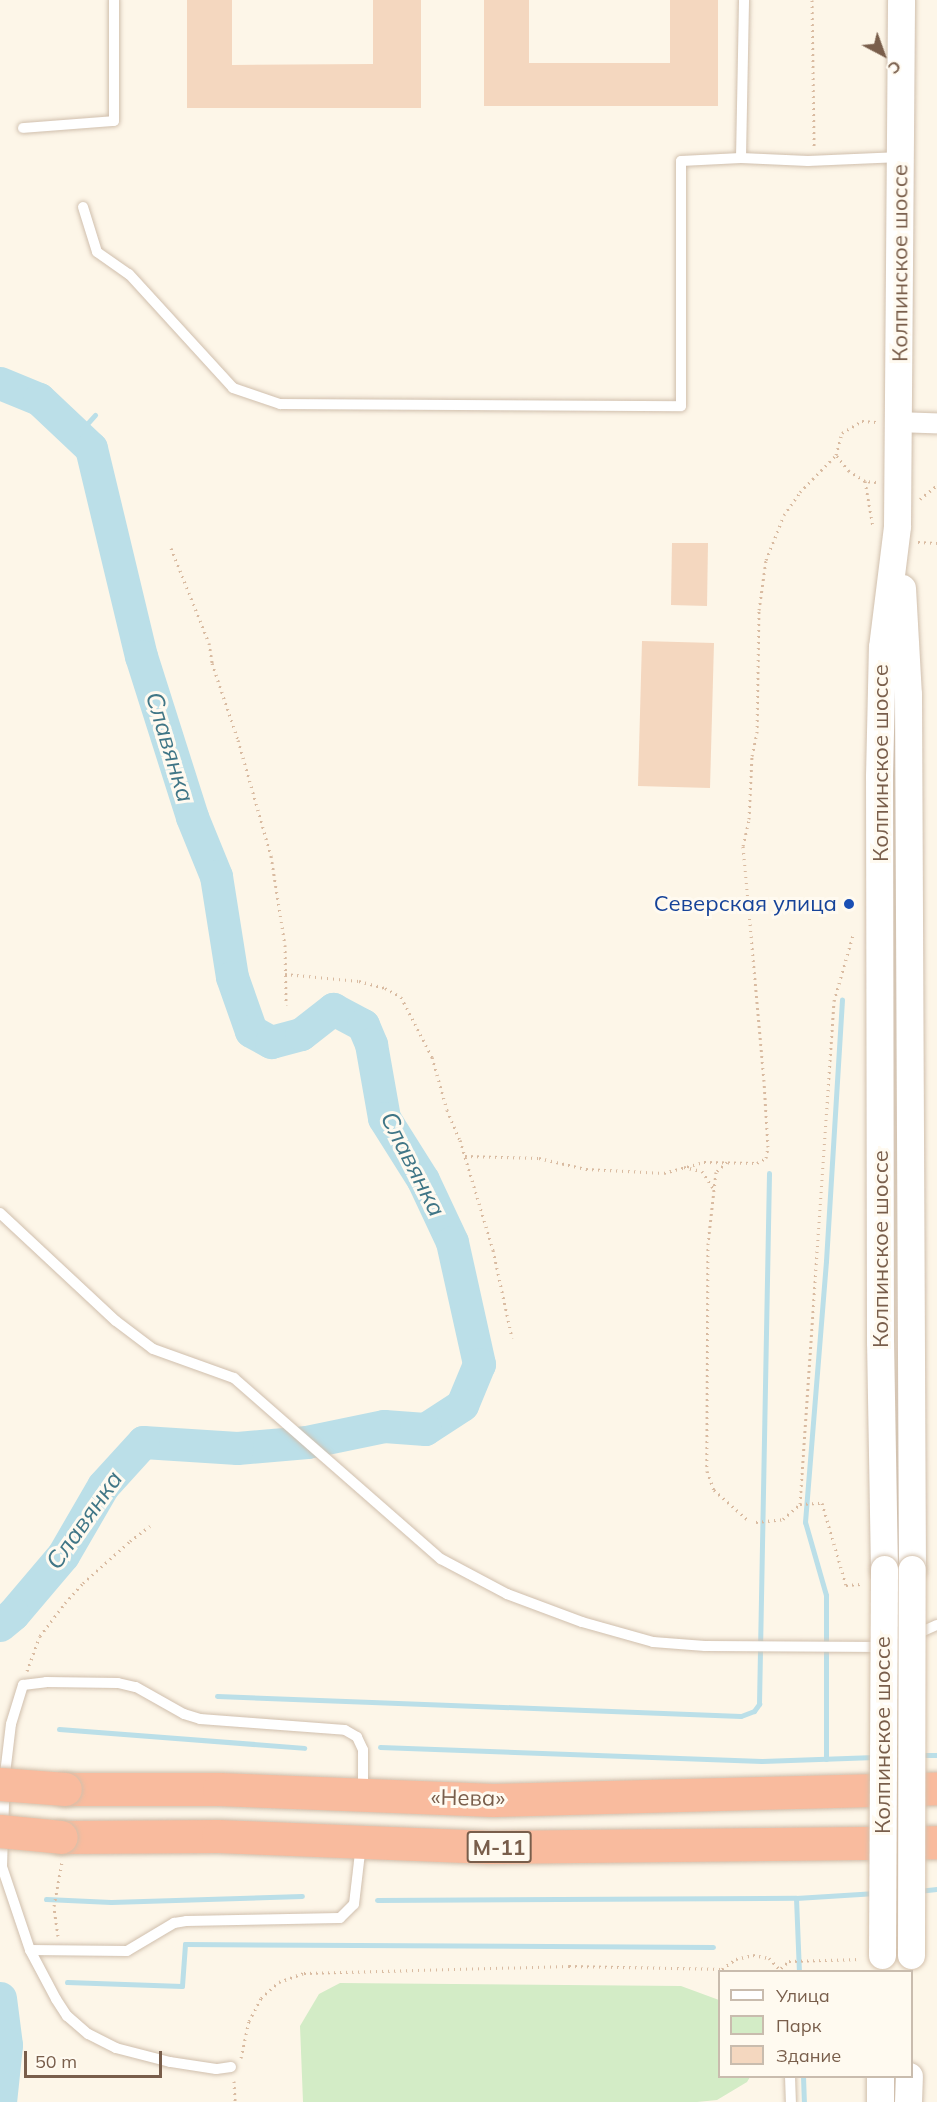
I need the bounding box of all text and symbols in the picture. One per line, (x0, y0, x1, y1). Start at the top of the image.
north arrow (853, 24, 913, 84)
text: С (884, 56, 906, 79)
street label: Колпинское шоссе (887, 164, 913, 362)
street label: Колпинское шоссе (868, 664, 894, 862)
water label: Славянка (140, 688, 200, 806)
place label: Северская улица (654, 891, 837, 917)
marker: Северская улица (842, 897, 856, 911)
water label: Славянка (374, 1107, 452, 1221)
street label: Колпинское шоссе (868, 1150, 894, 1348)
water label: Славянка (40, 1465, 128, 1575)
street label: Колпинское шоссе (870, 1636, 896, 1834)
street label: «Нева» (431, 1784, 505, 1812)
road number: М-11 (466, 1829, 532, 1865)
legend (718, 1970, 913, 2078)
text: Улица (776, 1984, 830, 2007)
text: Парк (776, 2014, 821, 2037)
scale bar (27, 2039, 165, 2077)
text: Здание (776, 2044, 841, 2067)
text: 50 m (35, 2050, 77, 2073)

